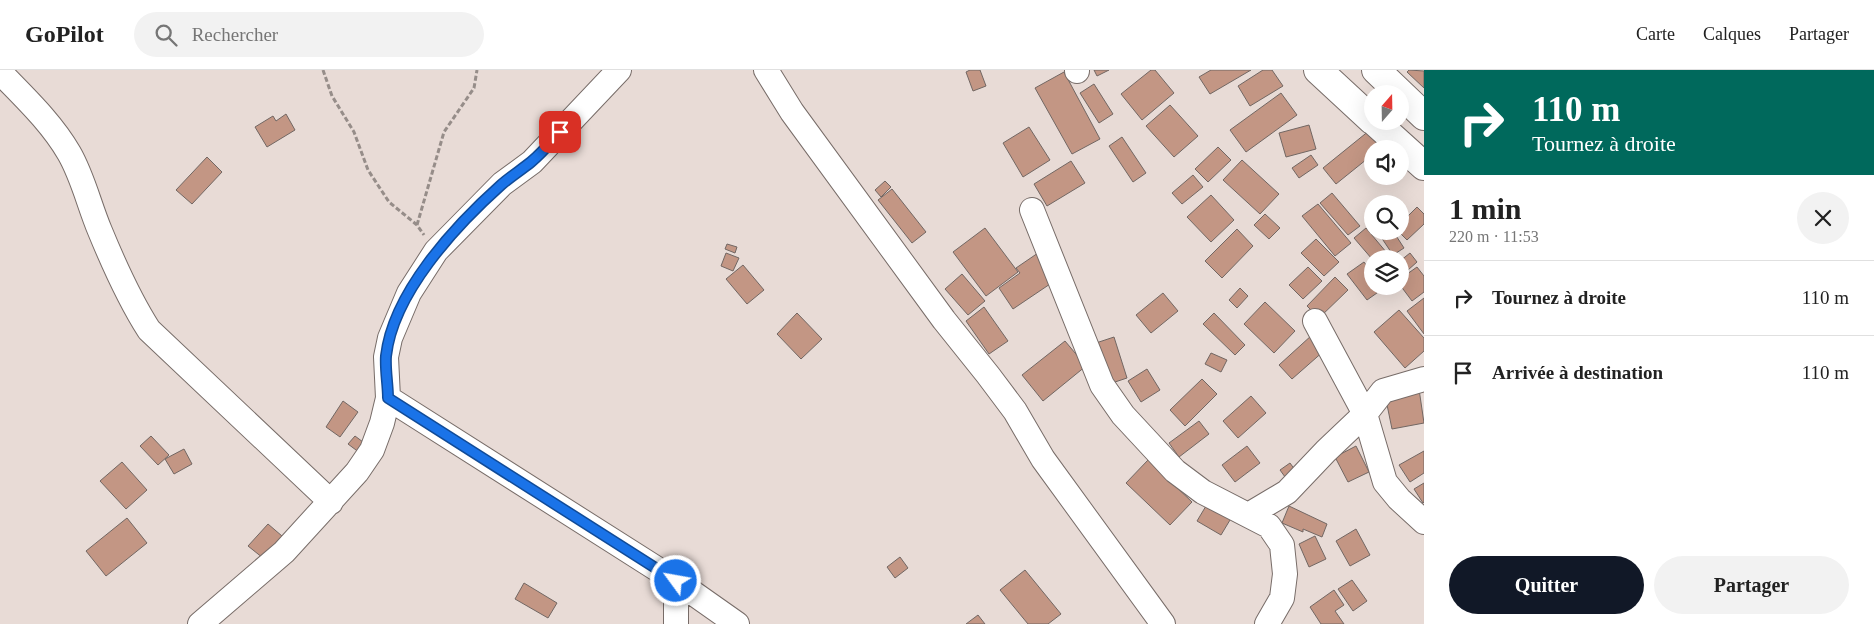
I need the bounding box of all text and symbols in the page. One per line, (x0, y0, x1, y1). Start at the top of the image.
search box (134, 12, 484, 57)
text: GoPilot (25, 21, 104, 47)
icon: search (152, 21, 180, 49)
text: Rechercher (192, 24, 278, 45)
text: Carte (1636, 24, 1675, 44)
text: Calques (1703, 24, 1761, 44)
text: Partager (1789, 24, 1849, 44)
north arrow (1364, 85, 1409, 130)
map controls (1364, 85, 1409, 295)
icon: right (1449, 90, 1514, 155)
text: 110 m (1532, 90, 1620, 129)
pin (539, 111, 581, 153)
icon: arrive (546, 118, 574, 146)
text: Tournez à droite (1532, 131, 1676, 156)
button: sound (1364, 140, 1409, 185)
text: 1 min (1449, 192, 1522, 225)
button: close (1797, 192, 1849, 244)
button: search (1364, 195, 1409, 240)
text: 220 m · 11:53 (1449, 228, 1539, 245)
button: layers (1364, 250, 1409, 295)
icon: right (1449, 284, 1477, 312)
text: Tournez à droite (1492, 287, 1626, 308)
text: 110 m (1802, 287, 1849, 308)
icon: arrive (1449, 359, 1477, 387)
text: Arrivée à destination (1492, 362, 1663, 383)
text: 110 m (1802, 362, 1849, 383)
position arrow (649, 554, 701, 606)
button: Quitter (1449, 556, 1644, 614)
button: Partager (1654, 556, 1849, 614)

